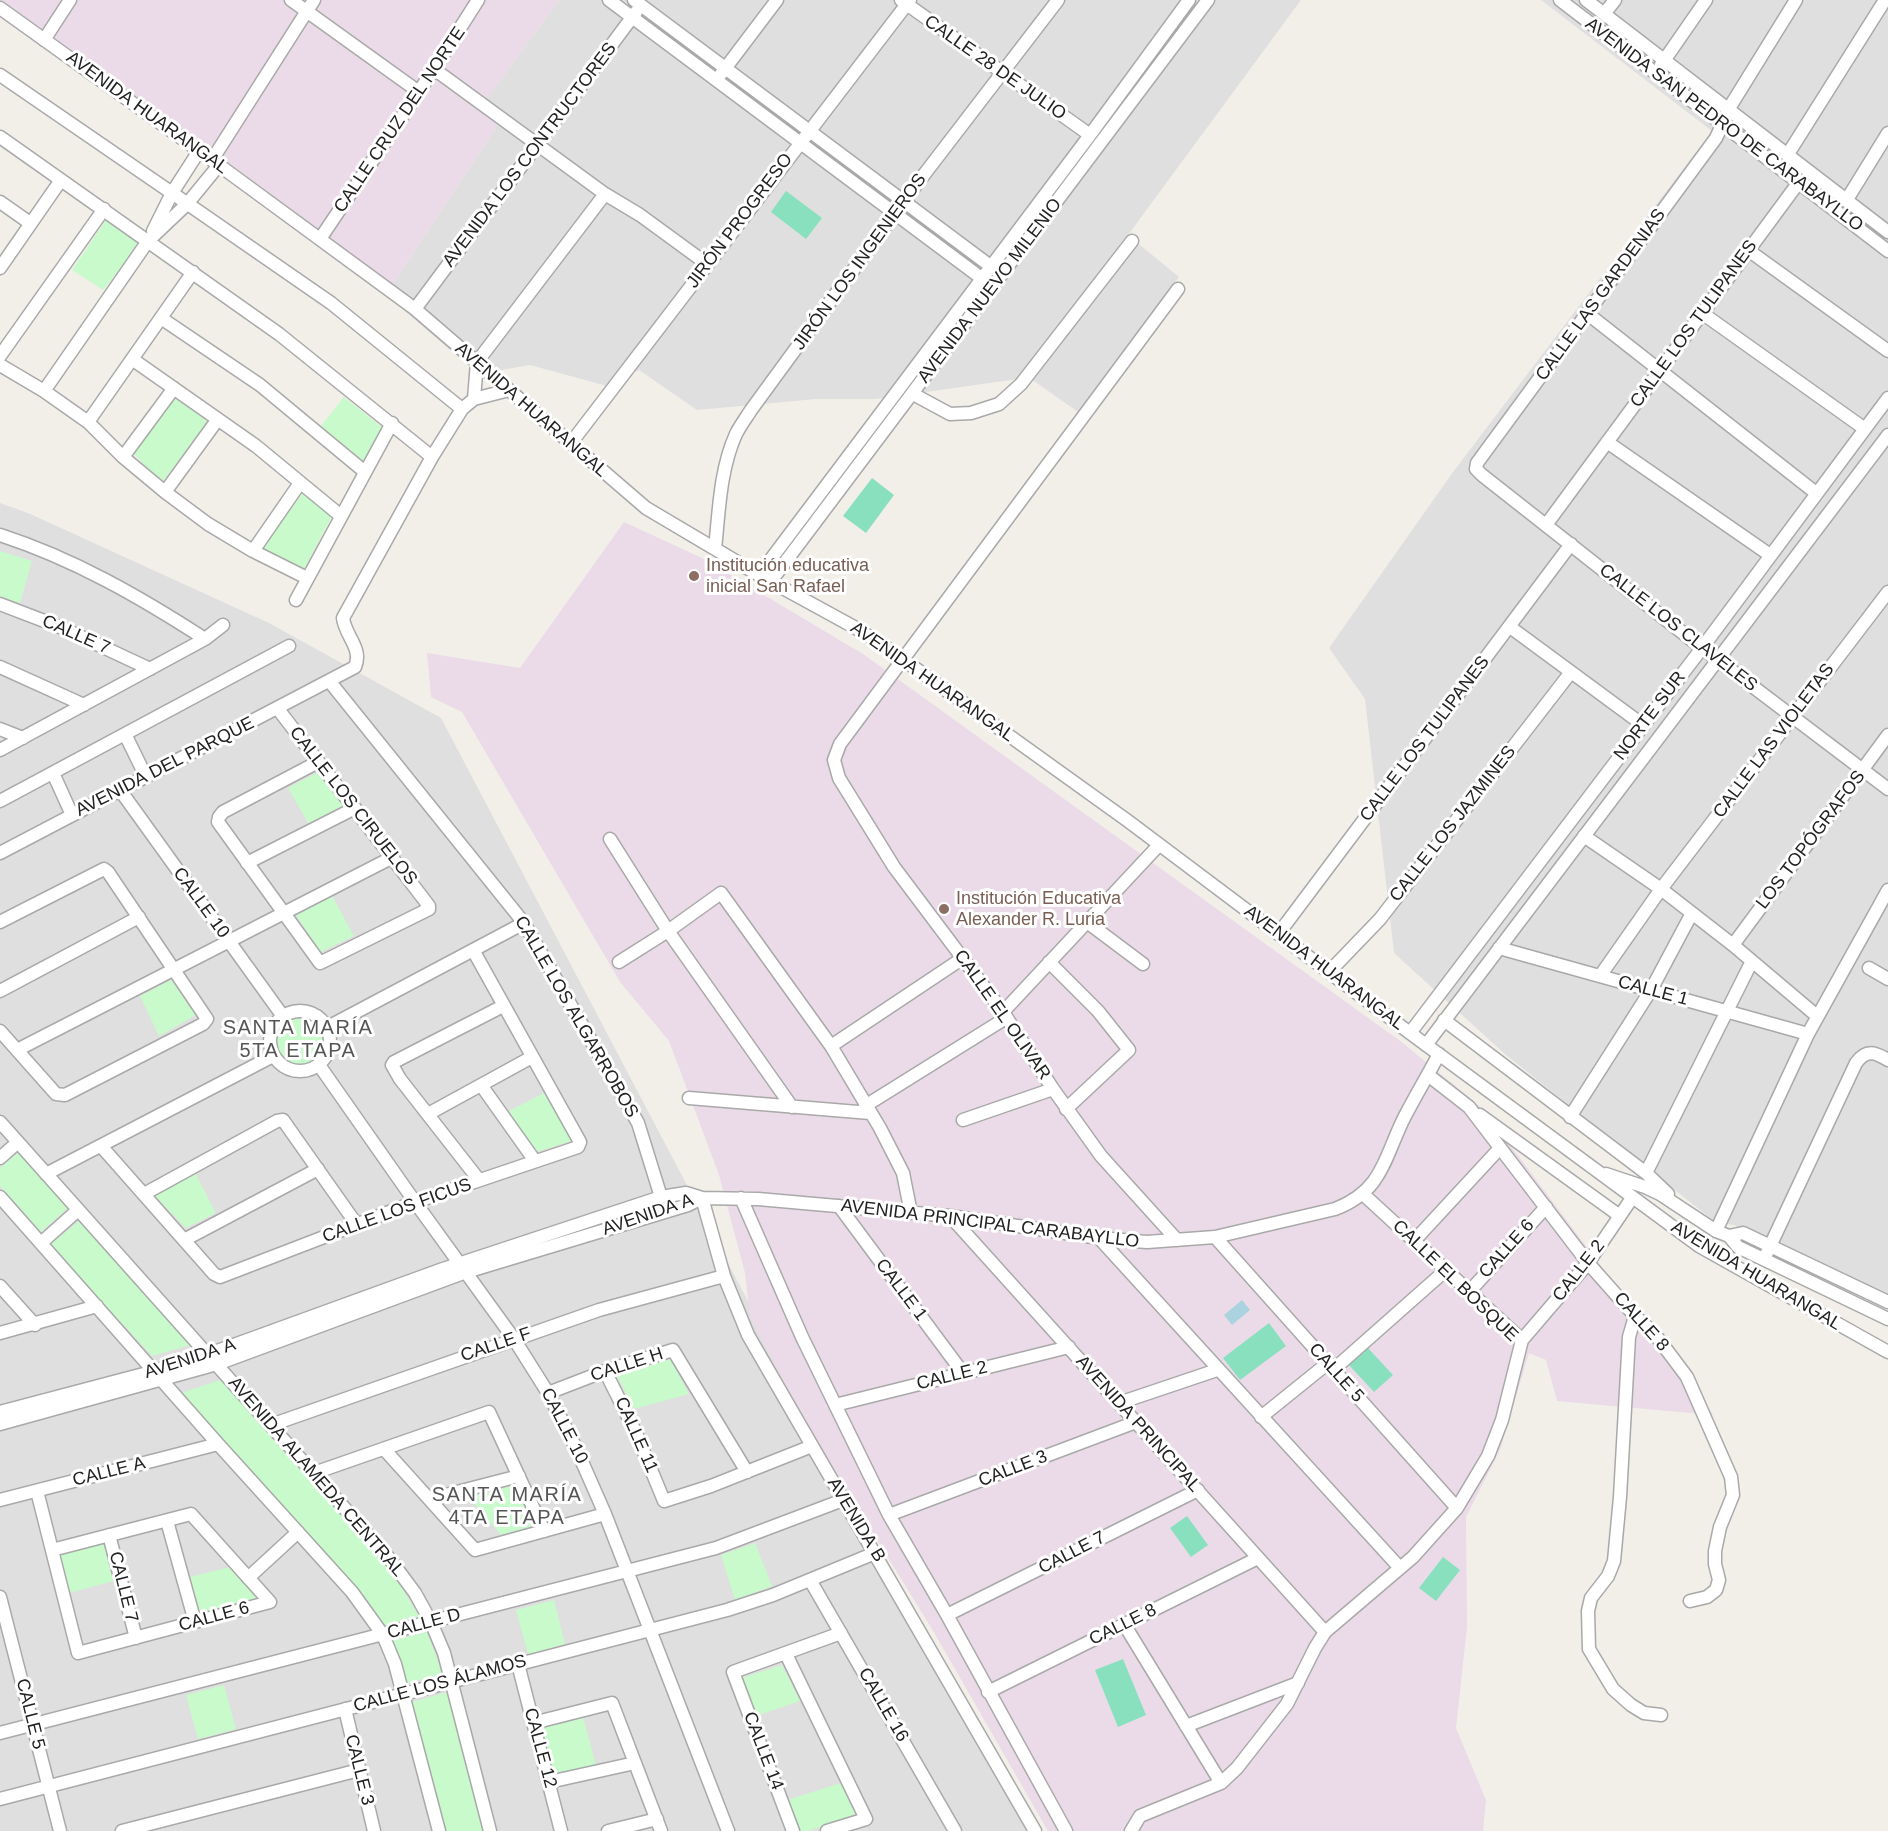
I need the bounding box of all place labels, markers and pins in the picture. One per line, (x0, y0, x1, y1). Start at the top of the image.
place label: Institución educativa inicial San Rafael (706, 555, 869, 598)
marker: Institución educativa inicial San Rafael (687, 569, 701, 583)
place label: Institución Educativa Alexander R. Luria (956, 888, 1121, 930)
marker: Institución Educativa Alexander R. Luria (937, 902, 951, 916)

